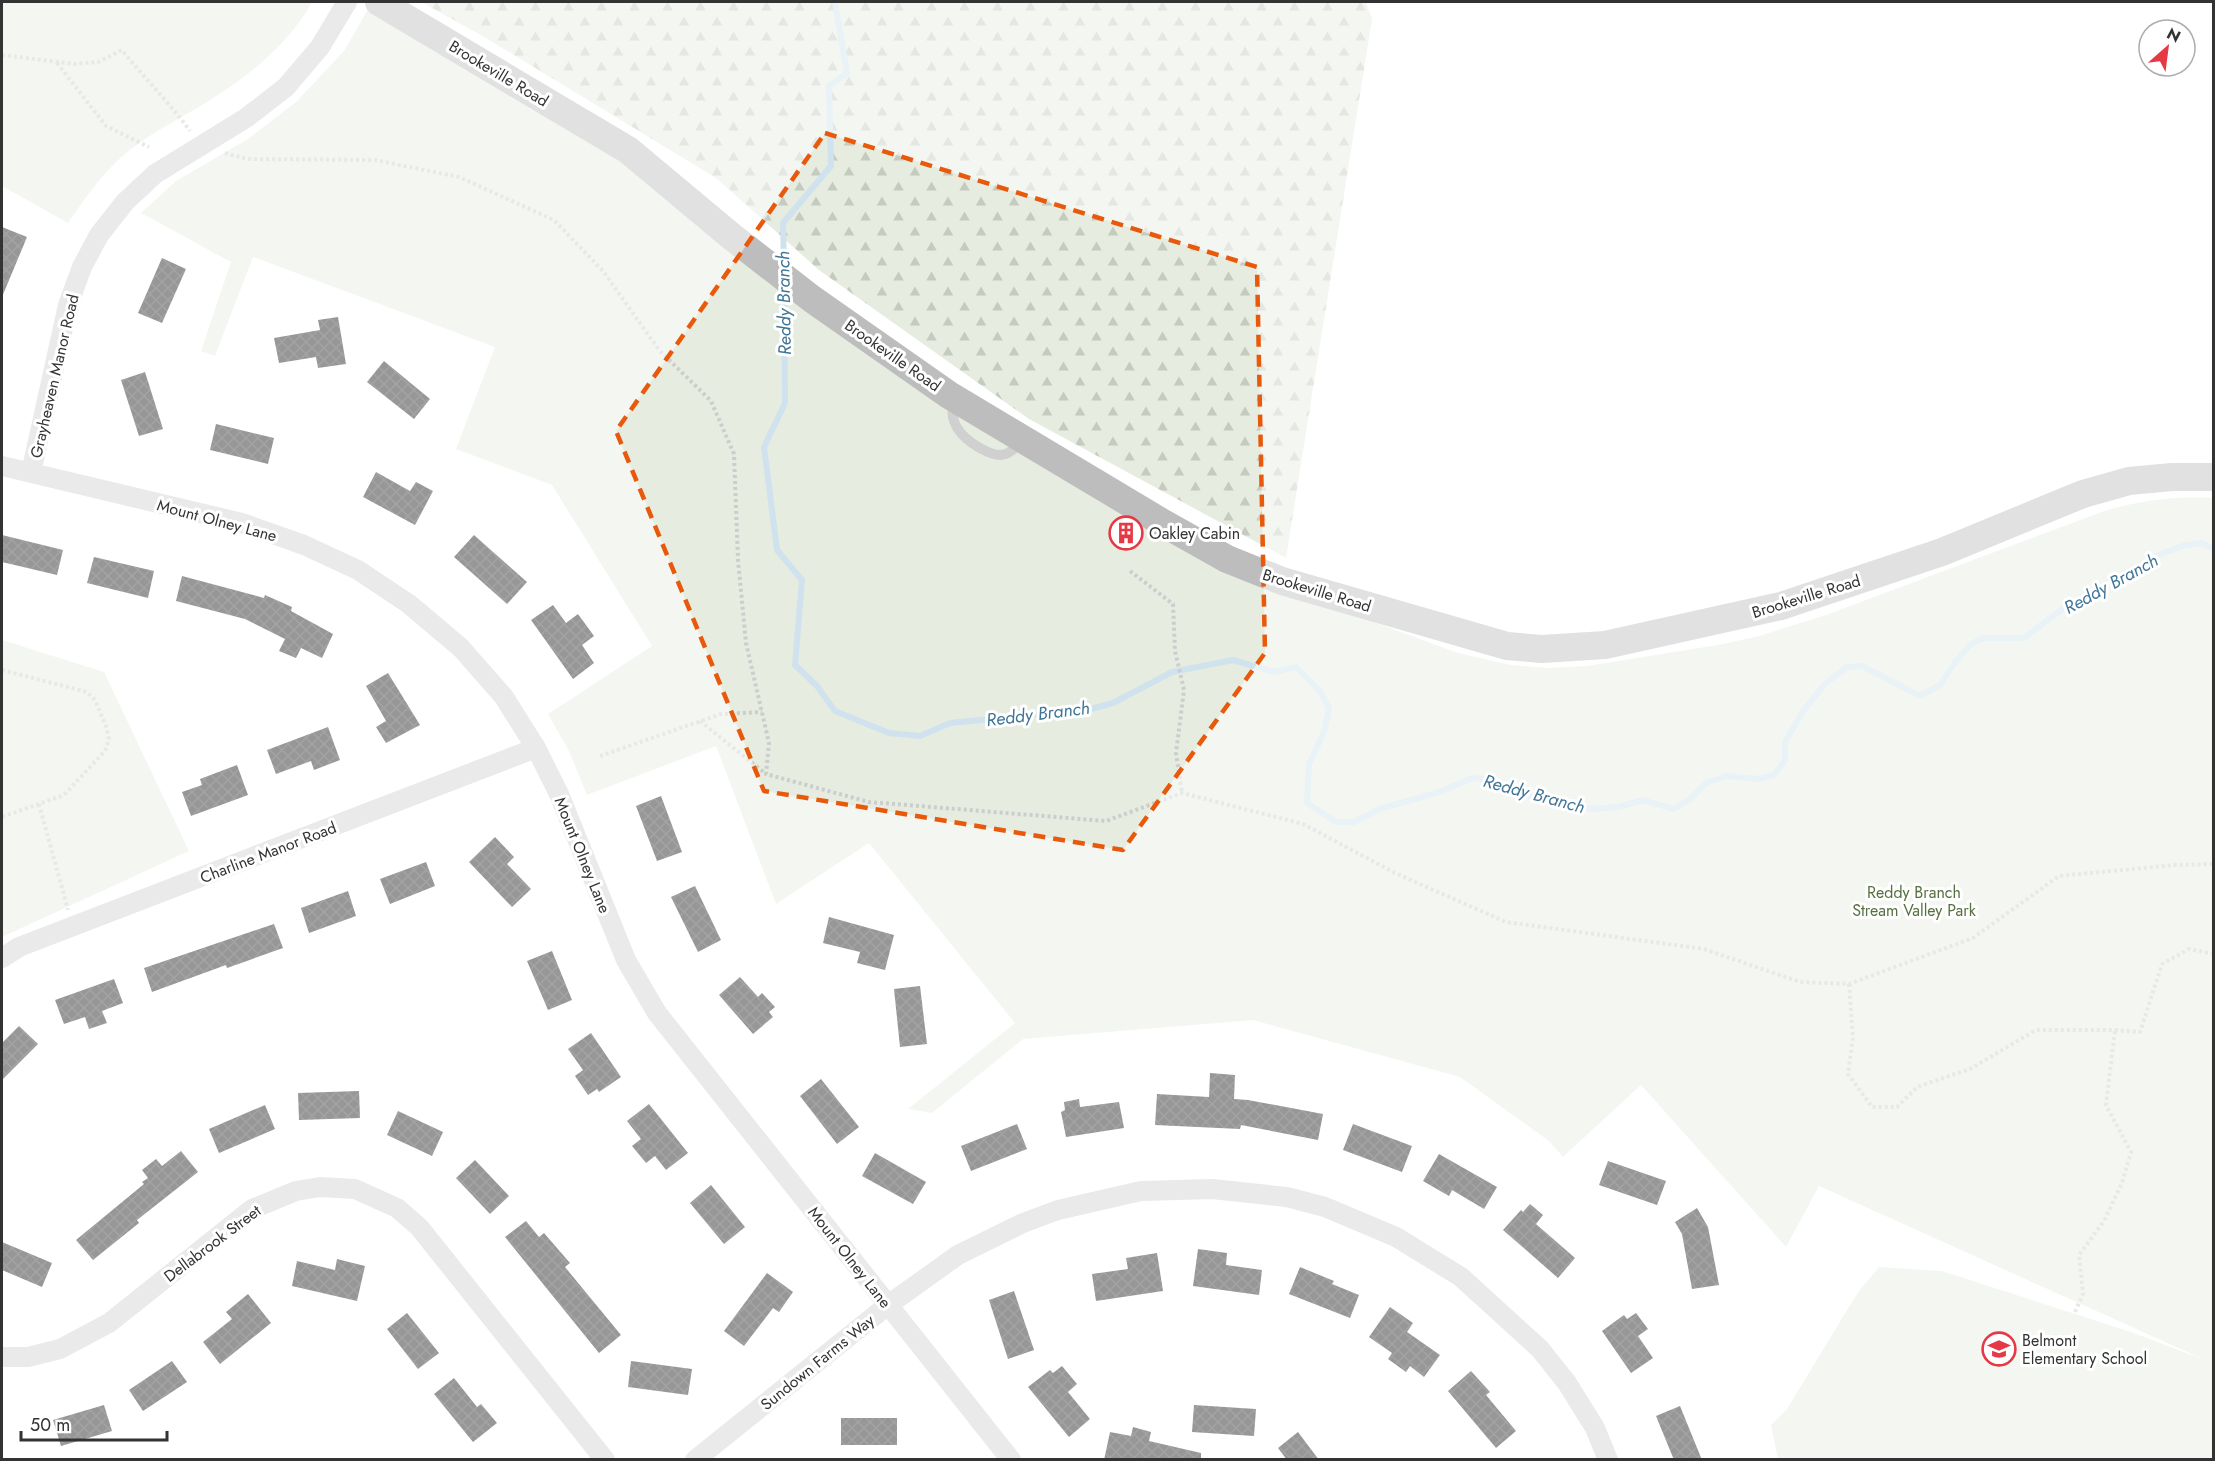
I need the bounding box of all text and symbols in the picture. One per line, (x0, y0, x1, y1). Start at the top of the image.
north arrow (2137, 18, 2197, 78)
text: N (2163, 22, 2185, 48)
street label: Brookeville Road (445, 35, 553, 112)
water label: Reddy Branch (770, 251, 798, 355)
street label: Grayheaven Manor Road (24, 292, 85, 460)
street label: Brookeville Road (840, 314, 945, 397)
street label: Mount Olney Lane (154, 493, 279, 548)
building icon: Oakley Cabin (1108, 515, 1144, 551)
place label: Oakley Cabin (1149, 522, 1240, 545)
water label: Reddy Branch (2059, 547, 2163, 621)
street label: Brookeville Road (1260, 563, 1374, 618)
street label: Brookeville Road (1749, 569, 1863, 624)
water label: Reddy Branch (985, 695, 1091, 733)
water label: Reddy Branch (1480, 768, 1588, 820)
street label: Mount Olney Lane (549, 794, 616, 917)
street label: Charline Manor Road (197, 816, 340, 889)
park label: Reddy Branch Stream Valley Park (1852, 881, 1977, 922)
street label: Dellabrook Street (159, 1199, 266, 1288)
street label: Mount Olney Lane (803, 1202, 897, 1313)
street label: Sundown Farms Way (755, 1309, 880, 1416)
place label: Belmont Elementary School (2022, 1329, 2147, 1370)
school or university icon: Belmont Elementary School (1981, 1331, 2017, 1367)
scale bar (21, 1404, 166, 1442)
text: 50 m (30, 1412, 70, 1438)

